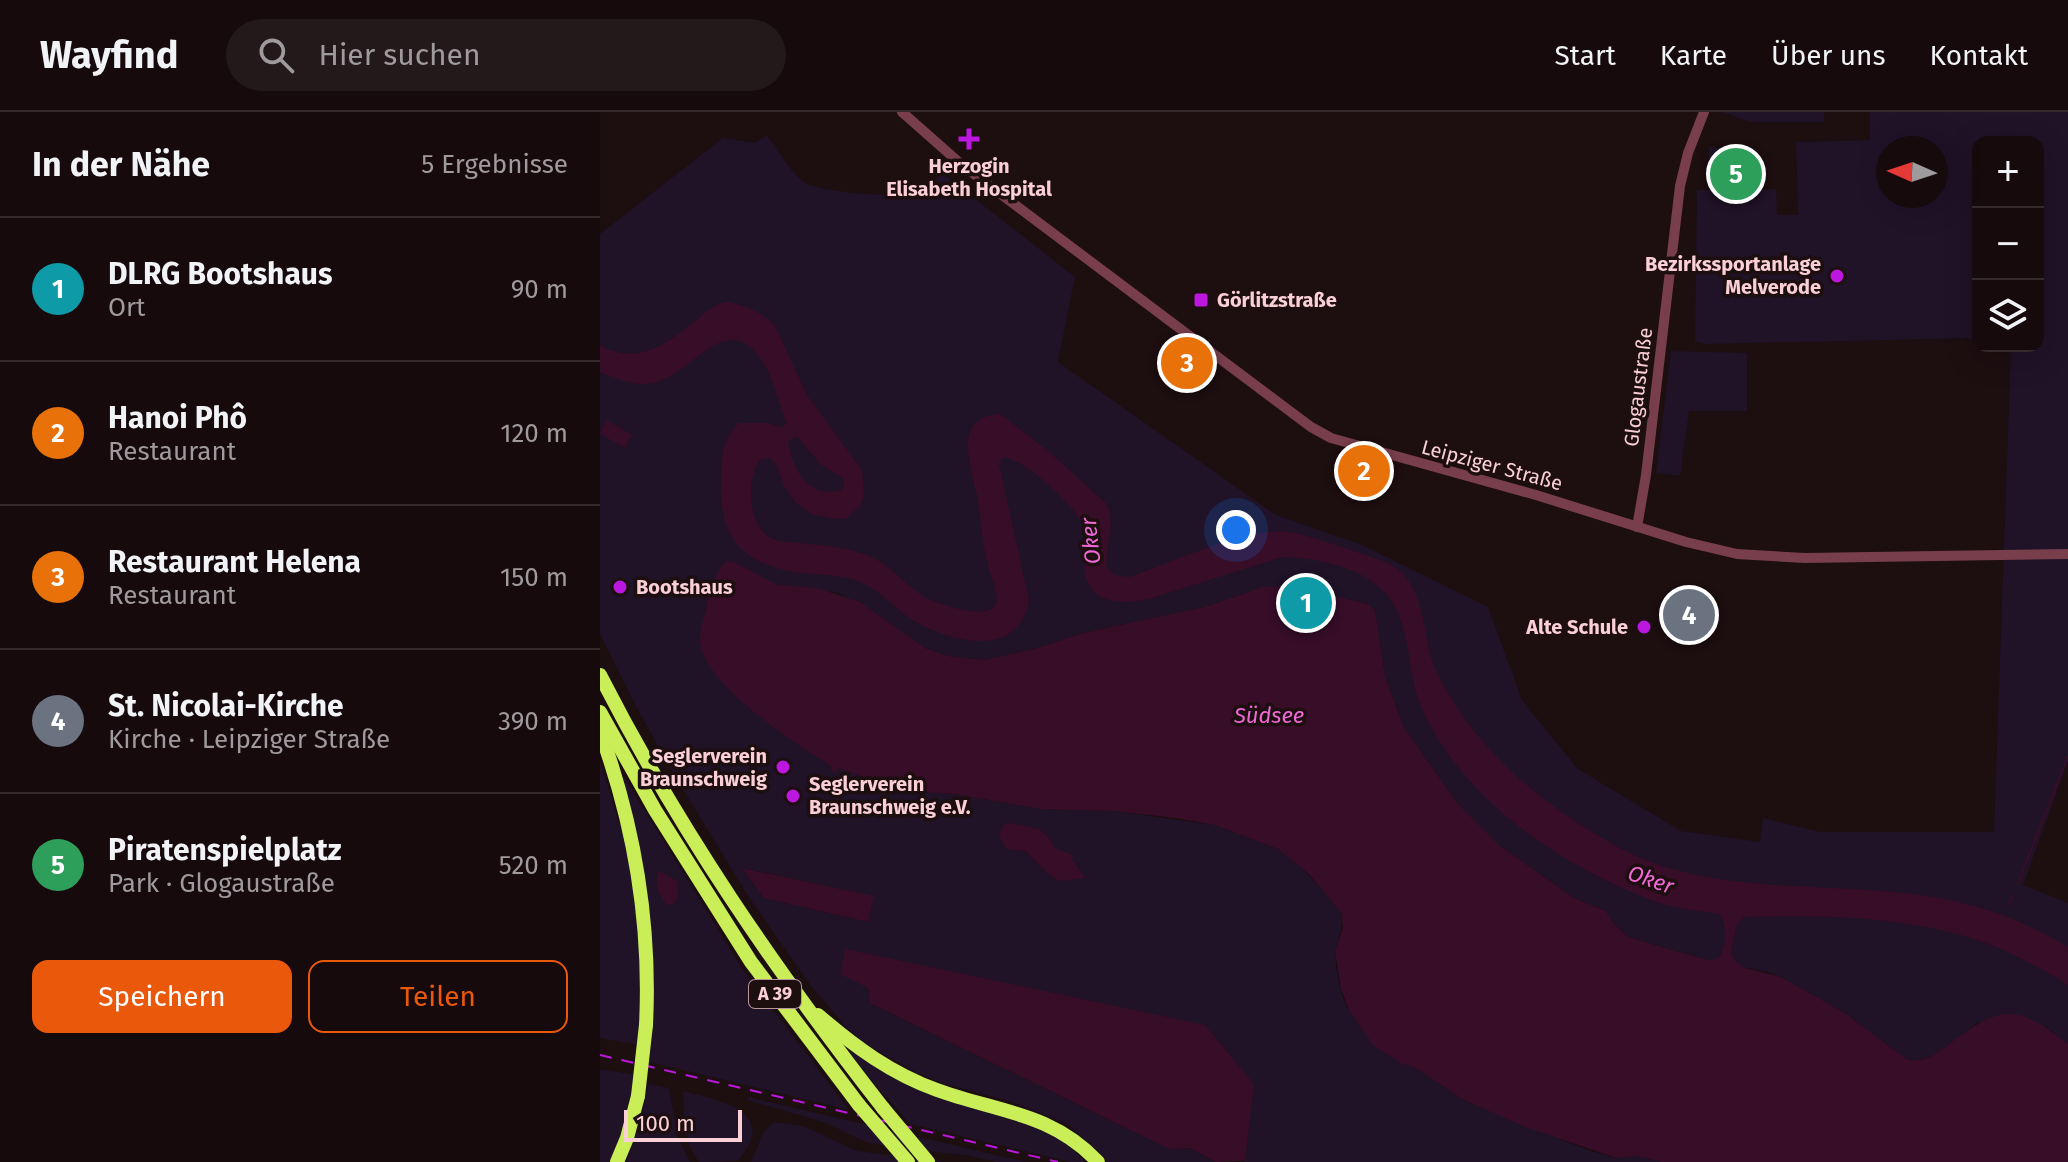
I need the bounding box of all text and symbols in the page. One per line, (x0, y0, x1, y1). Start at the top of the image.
search box (226, 19, 786, 91)
text: Wayfind (40, 32, 178, 78)
icon: search (254, 33, 298, 77)
text: Hier suchen (318, 37, 481, 73)
text: Start (1554, 39, 1616, 72)
text: Karte (1660, 39, 1727, 72)
text: Über uns (1771, 39, 1886, 72)
text: Kontakt (1930, 39, 2028, 72)
marker: Herzogin Elisabeth Hospital (958, 128, 980, 150)
north arrow (1876, 136, 1948, 208)
map controls (1972, 136, 2044, 352)
button: + (1972, 136, 2044, 208)
text: In der Nähe (32, 144, 210, 185)
pin: 5 (1710, 144, 1762, 204)
text: 5 Ergebnisse (421, 149, 568, 180)
place label: Herzogin Elisabeth Hospital (886, 154, 1052, 201)
button: − (1972, 208, 2044, 280)
place label: Bezirkssportanlage Melverode (1645, 252, 1821, 299)
text: DLRG Bootshaus (108, 256, 333, 292)
marker: Bezirkssportanlage Melverode (1828, 267, 1846, 285)
text: 1 (52, 274, 64, 305)
text: 90 m (511, 274, 568, 305)
button: layers (1972, 280, 2044, 352)
place label: Görlitzstraße (1217, 288, 1337, 312)
marker: Görlitzstraße (1192, 291, 1210, 309)
text: Ort (108, 292, 145, 323)
street label: Glogaustraße (1619, 326, 1657, 448)
pin: 3 (1161, 333, 1213, 393)
text: Hanoi Phô (108, 400, 247, 436)
text: 2 (51, 418, 65, 449)
text: 120 m (500, 418, 568, 449)
street label: Leipziger Straße (1419, 435, 1565, 495)
text: Restaurant (108, 436, 236, 467)
pin: 2 (1338, 441, 1390, 501)
your location (1216, 510, 1256, 550)
water label: Oker (1075, 516, 1106, 566)
text: Restaurant Helena (108, 544, 361, 580)
text: 3 (51, 562, 65, 593)
text: 150 m (500, 562, 568, 593)
pin: 1 (1280, 573, 1332, 633)
place label: Bootshaus (636, 575, 733, 599)
marker: Bootshaus (611, 578, 629, 596)
text: Restaurant (108, 580, 236, 611)
pin: 4 (1663, 585, 1715, 645)
place label: Alte Schule (1525, 615, 1628, 639)
marker: Alte Schule (1635, 618, 1653, 636)
text: St. Nicolai-Kirche (108, 688, 344, 724)
water label: Südsee (1233, 702, 1304, 729)
text: 4 (51, 706, 65, 737)
text: 390 m (498, 706, 568, 737)
text: Kirche · Leipziger Straße (108, 724, 390, 755)
place label: Seglerverein Braunschweig (640, 744, 768, 791)
marker: Seglerverein Braunschweig (774, 758, 792, 776)
place label: Seglerverein Braunschweig e.V. (809, 772, 971, 819)
marker: Seglerverein Braunschweig e.V. (784, 787, 802, 805)
text: Piratenspielplatz (108, 832, 342, 868)
text: 5 (51, 850, 65, 881)
text: 520 m (499, 850, 568, 881)
water label: Oker (1624, 859, 1678, 900)
text: Park · Glogaustraße (108, 868, 335, 899)
button: Speichern (32, 960, 292, 1033)
button: Teilen (308, 960, 568, 1033)
road number: A 39 (749, 980, 801, 1008)
scale bar (624, 1106, 742, 1142)
text: 100 m (636, 1110, 695, 1137)

